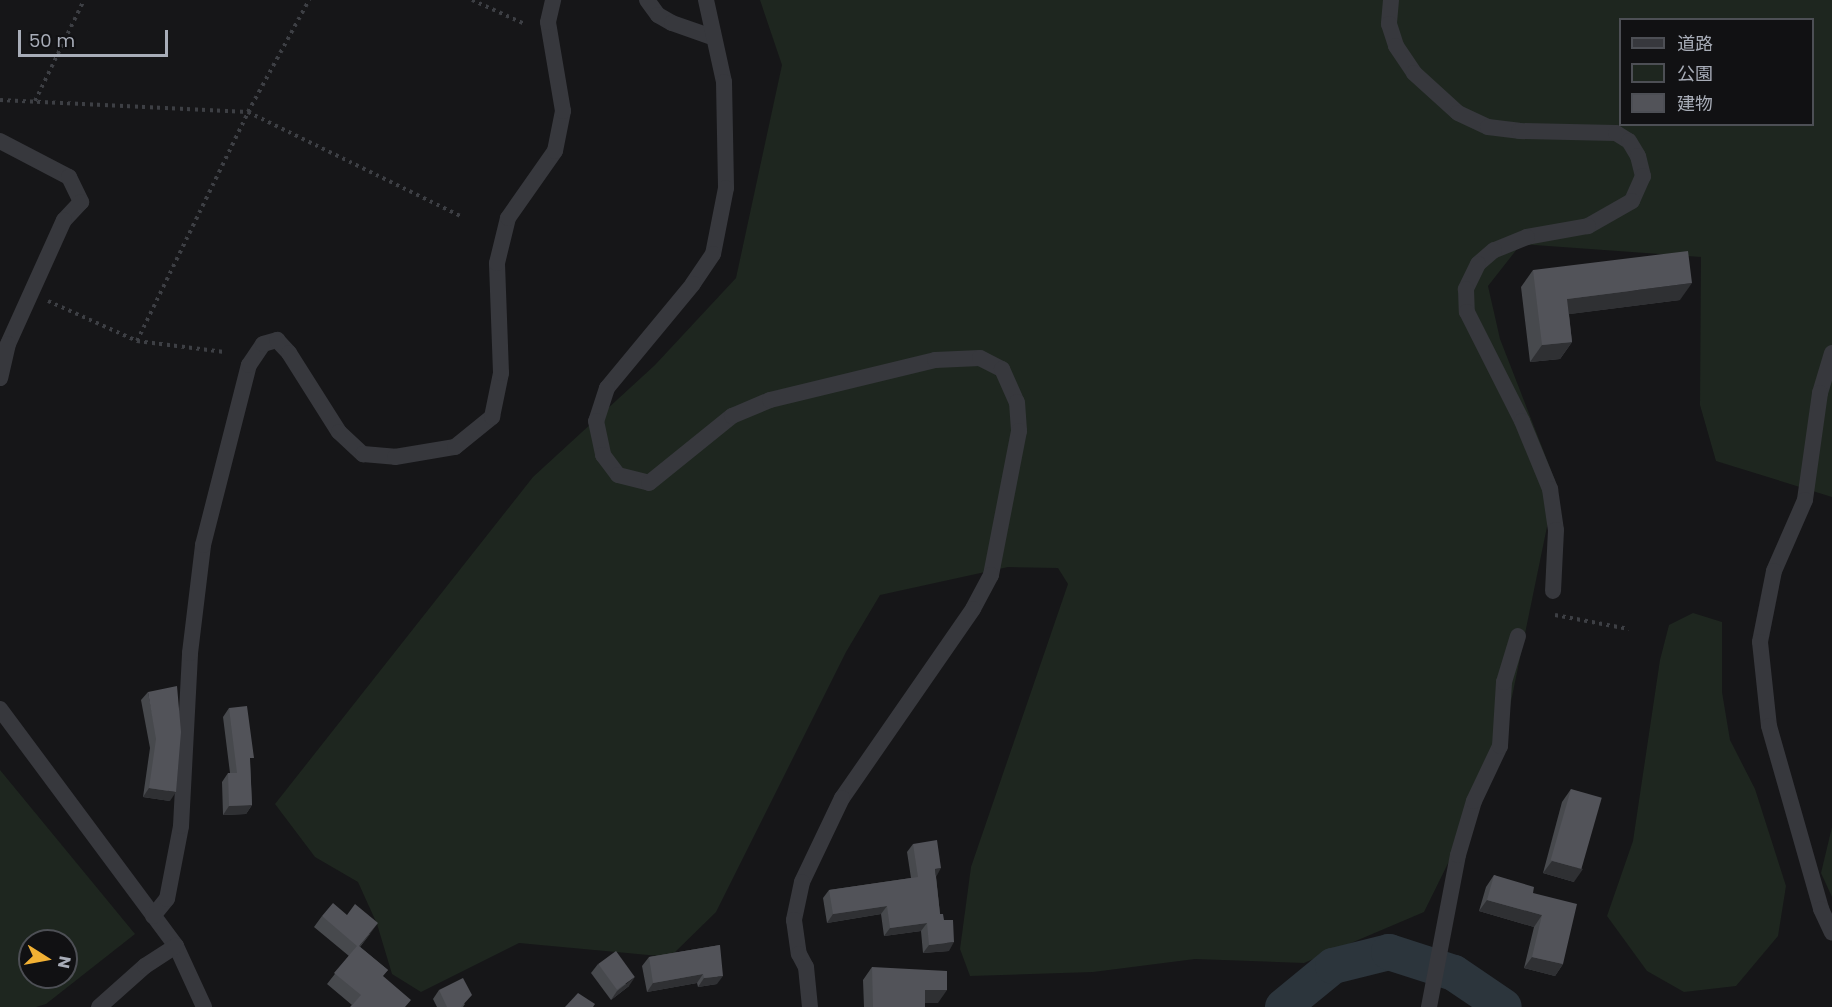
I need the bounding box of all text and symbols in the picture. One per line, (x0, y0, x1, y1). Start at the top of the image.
scale bar (21, 18, 171, 56)
legend (1619, 18, 1814, 126)
text: 50 m (29, 28, 75, 53)
text: 道路 (1677, 31, 1713, 56)
text: 公園 (1677, 61, 1713, 86)
text: 建物 (1677, 91, 1713, 116)
north arrow (18, 929, 78, 989)
text: N (52, 954, 77, 970)

